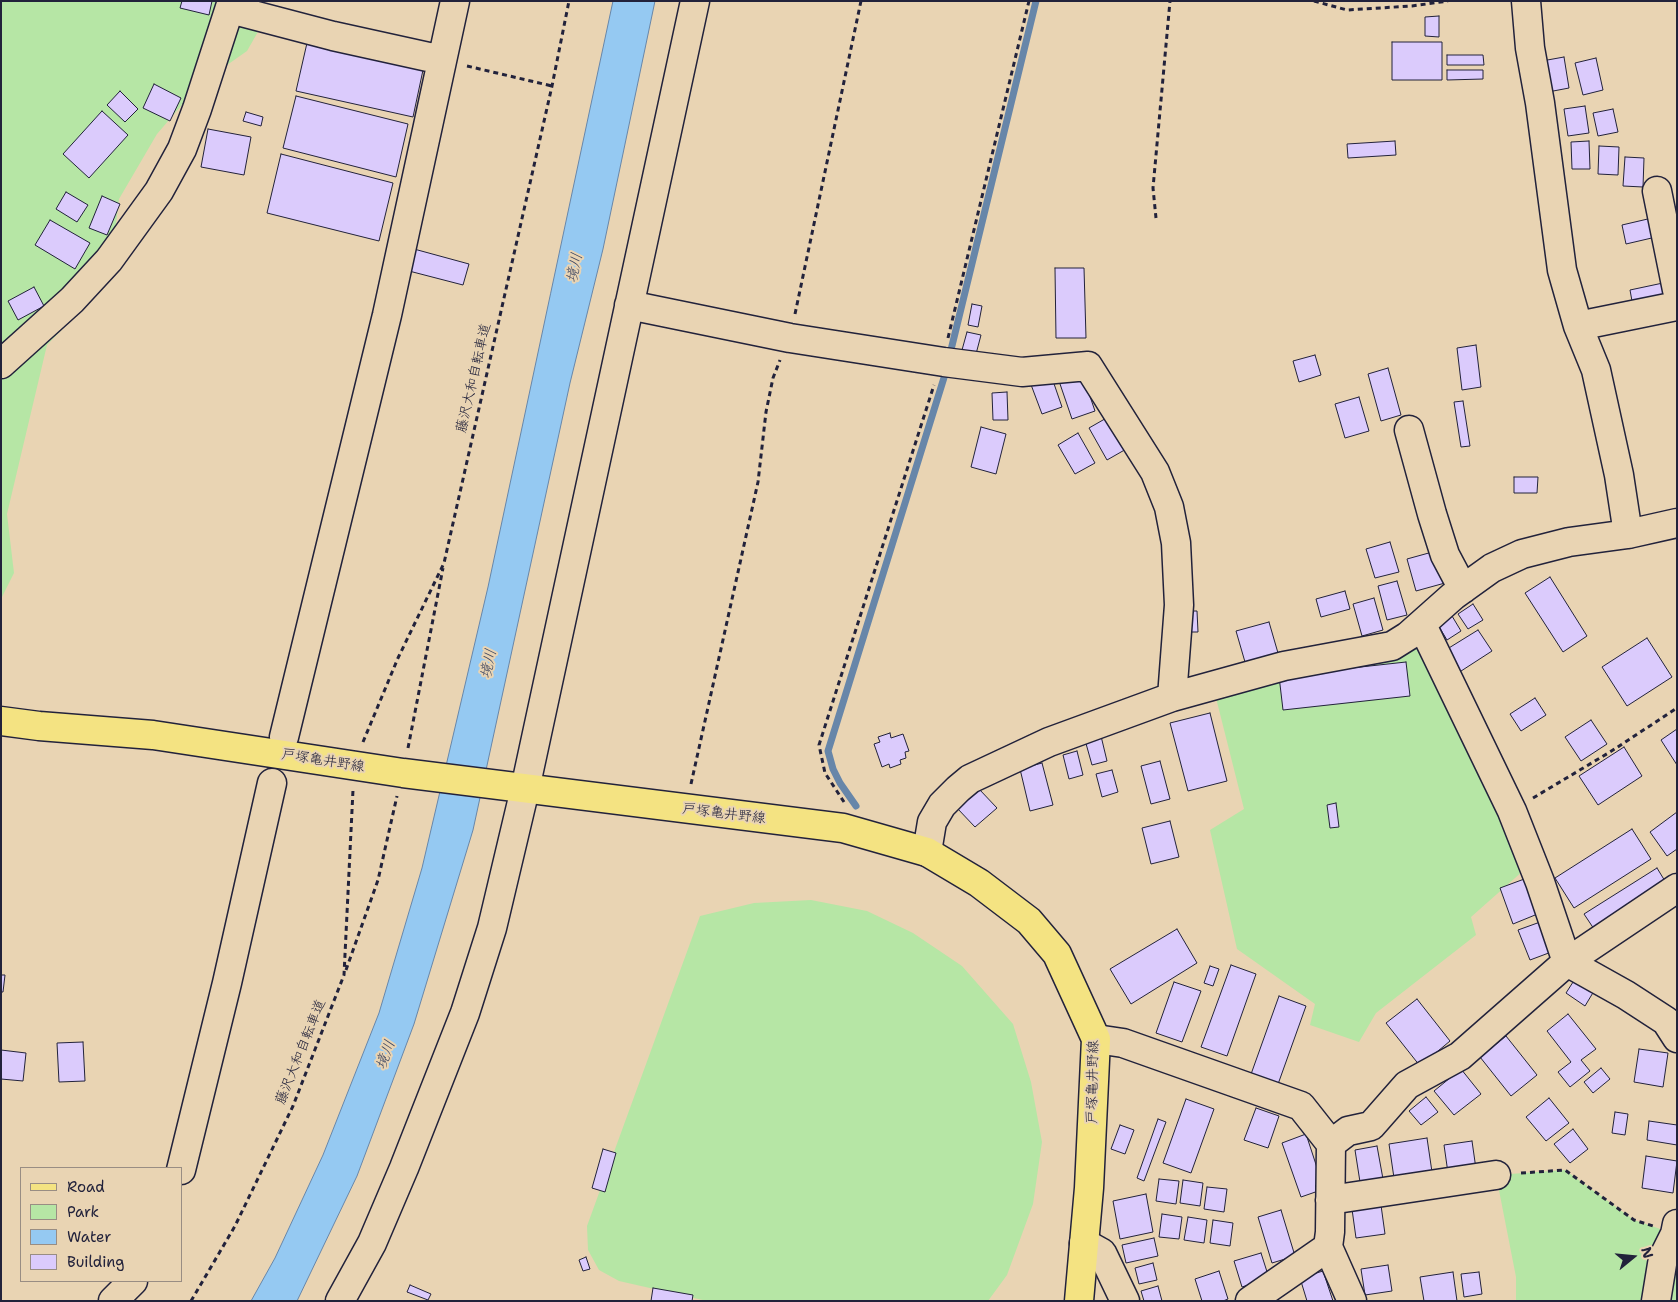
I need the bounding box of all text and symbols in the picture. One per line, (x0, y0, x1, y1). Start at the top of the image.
water label: 境川 (563, 251, 587, 285)
street label: 藤沢大和自転車道 (453, 322, 495, 434)
water label: 境川 (477, 647, 501, 681)
street label: 戸塚亀井野線 (280, 746, 366, 776)
street label: 戸塚亀井野線 (681, 801, 767, 827)
street label: 藤沢大和自転車道 (272, 997, 330, 1107)
water label: 境川 (372, 1038, 400, 1072)
street label: 戸塚亀井野線 (1084, 1040, 1102, 1124)
legend (20, 1167, 182, 1282)
text: Road (67, 1177, 105, 1197)
text: Park (67, 1202, 99, 1222)
text: Water (67, 1227, 111, 1247)
north arrow (1608, 1232, 1658, 1282)
text: N (1637, 1245, 1658, 1261)
text: Building (67, 1252, 124, 1272)

